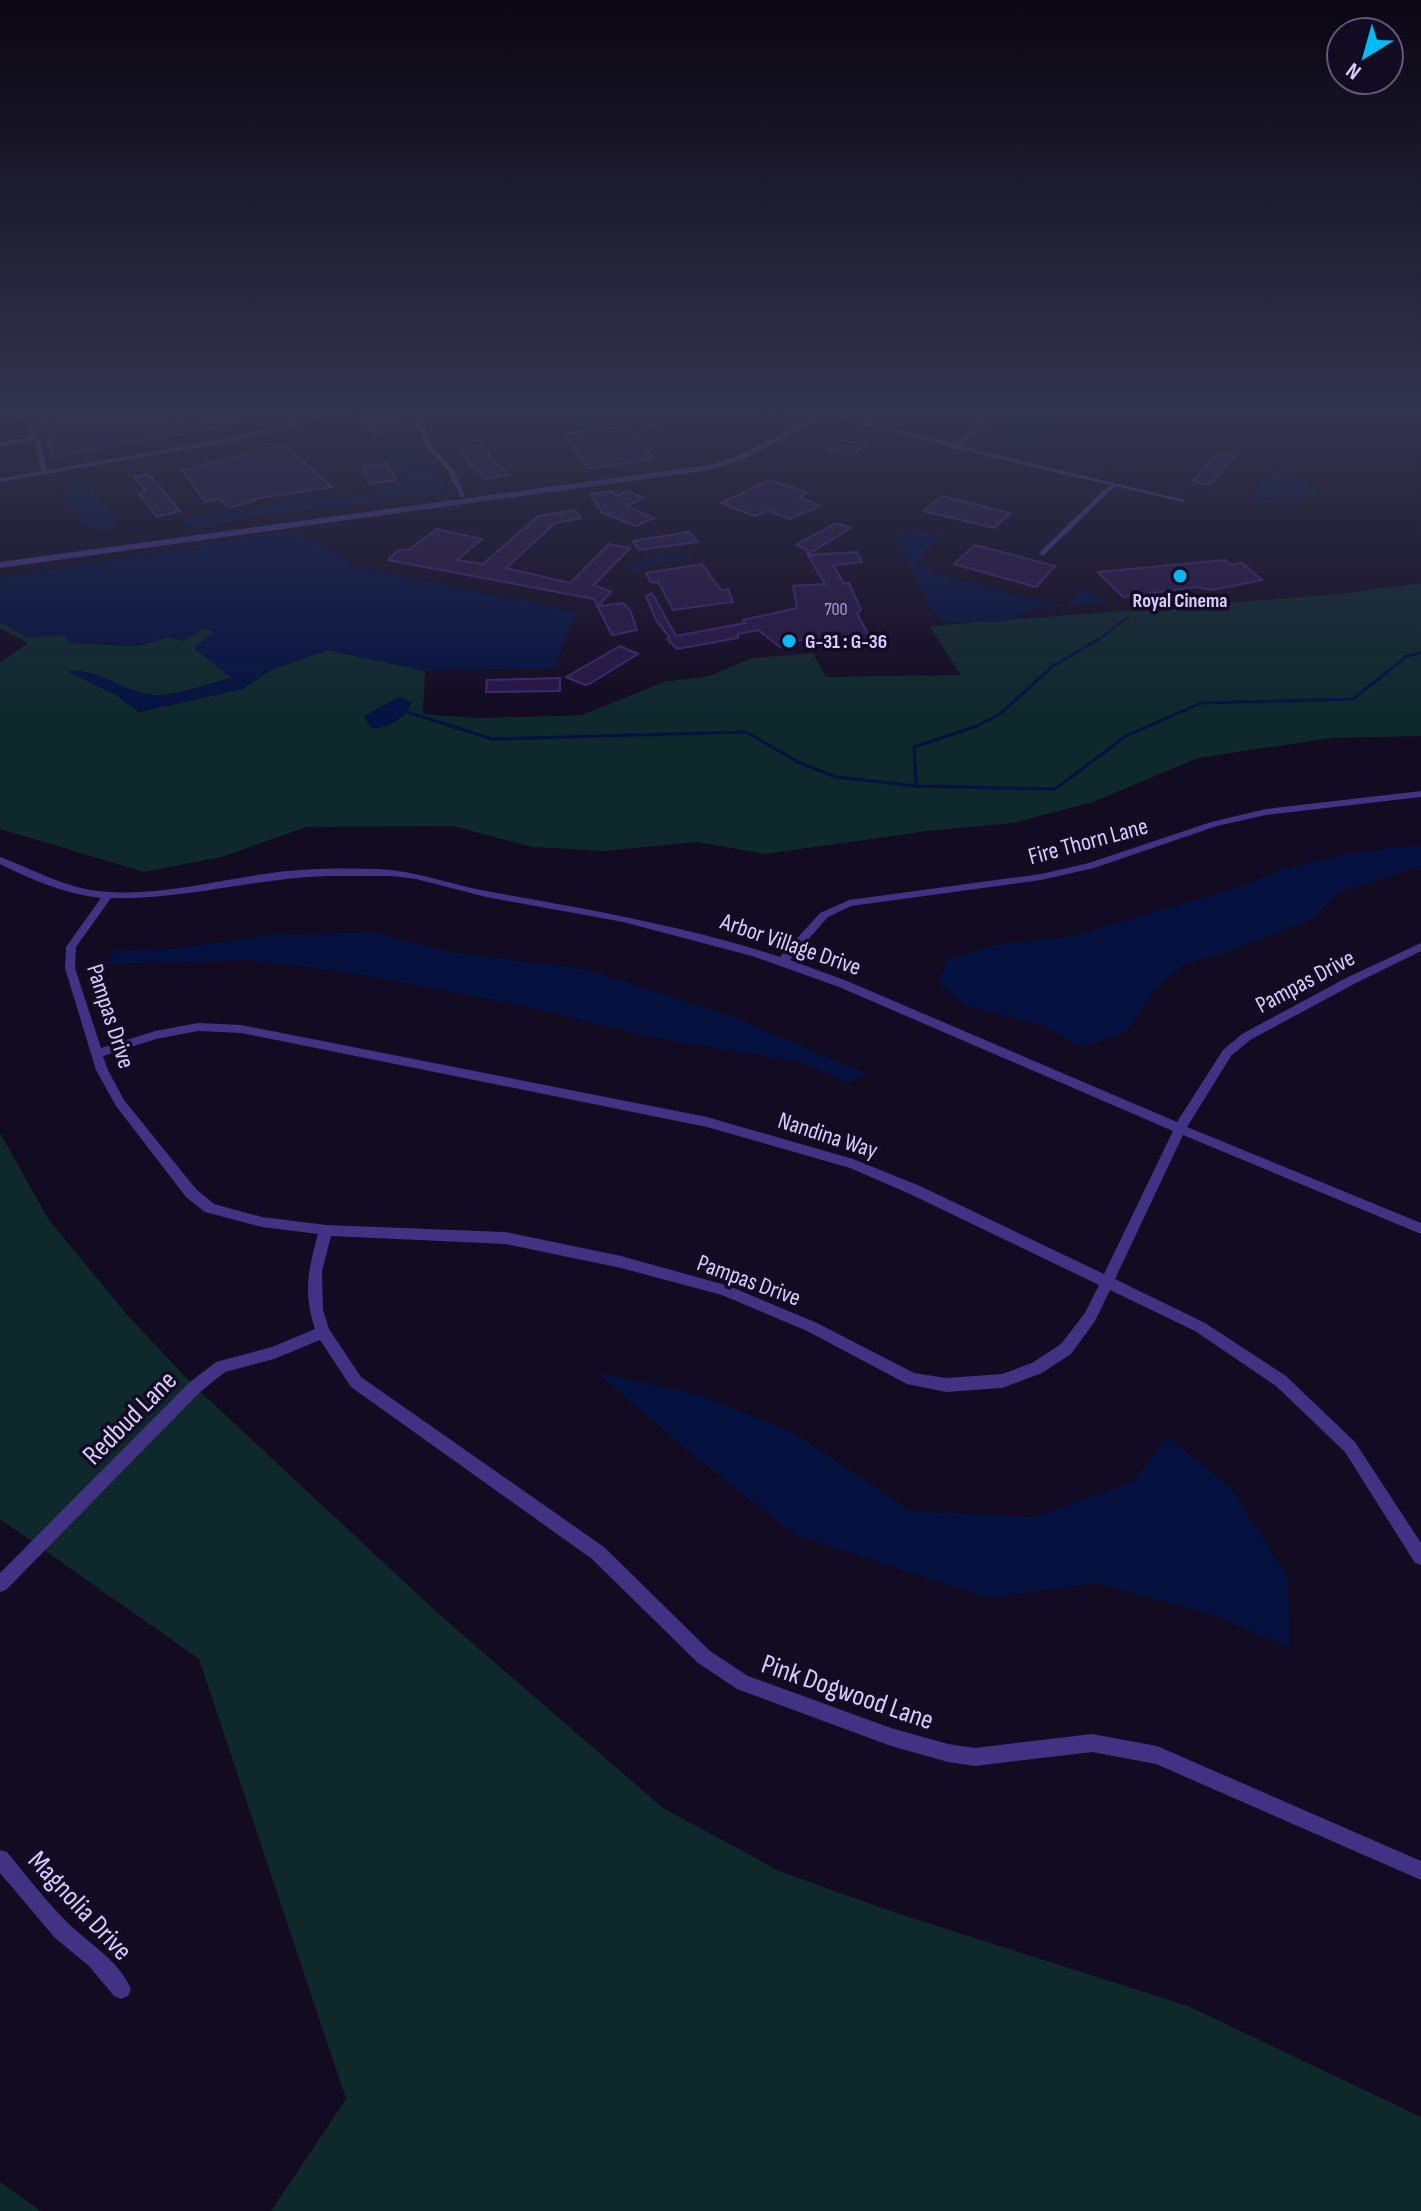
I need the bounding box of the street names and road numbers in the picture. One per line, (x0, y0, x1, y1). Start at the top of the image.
street label: Fire Thorn Lane (1025, 812, 1151, 871)
street label: Arbor Village Drive (716, 907, 865, 982)
street label: Pampas Drive (1251, 943, 1360, 1020)
street label: Pampas Drive (80, 960, 141, 1072)
street label: Nandina Way (774, 1106, 881, 1165)
street label: Pampas Drive (693, 1248, 805, 1313)
street label: Redbud Lane (76, 1364, 184, 1472)
street label: Pink Dogwood Lane (757, 1648, 938, 1737)
street label: Magnolia Drive (21, 1845, 139, 1967)

